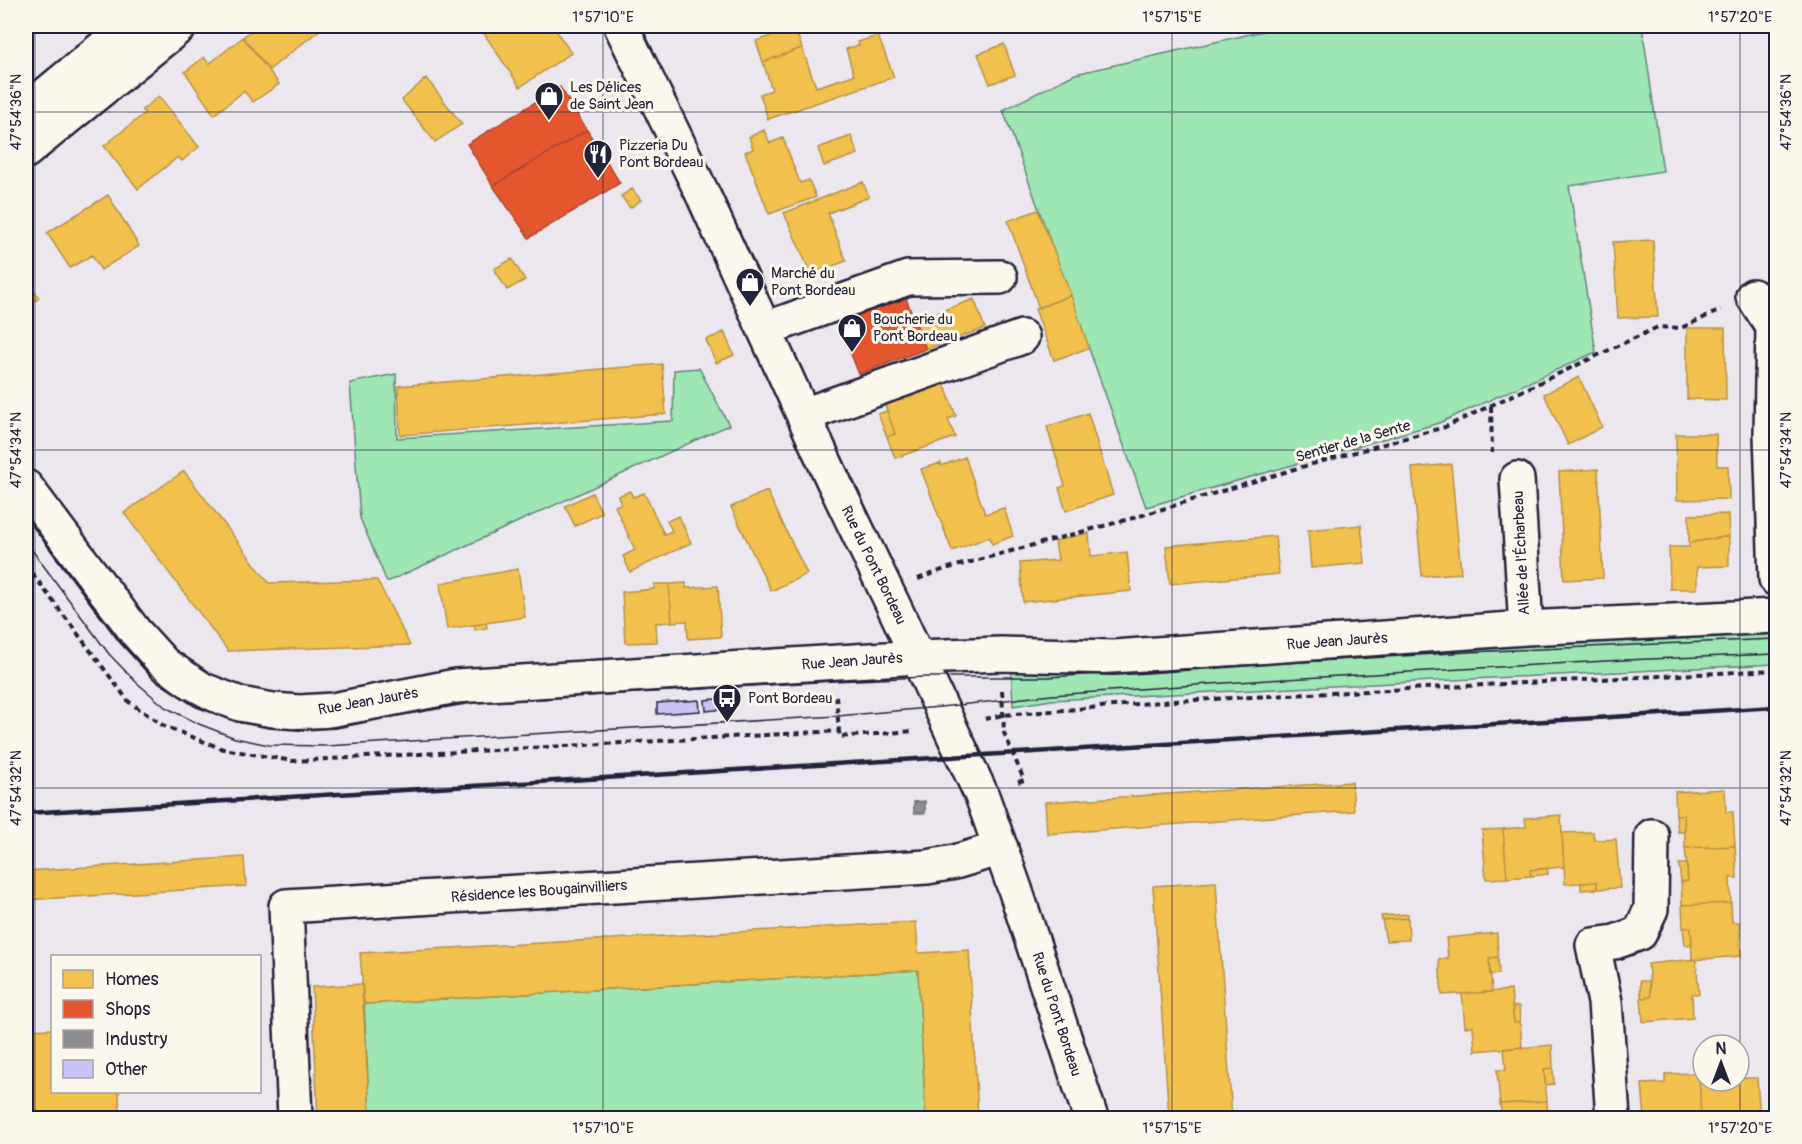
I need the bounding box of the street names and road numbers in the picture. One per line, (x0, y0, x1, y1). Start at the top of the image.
street label: Sentier de la Sente (1294, 416, 1413, 467)
street label: Allée de l'Écharbeau (1509, 490, 1534, 616)
street label: Rue du Pont Bordeau (837, 503, 910, 628)
street label: Rue Jean Jaurès (1286, 628, 1388, 655)
street label: Rue Jean Jaurès (801, 648, 903, 675)
street label: Rue Jean Jaurès (317, 683, 420, 720)
street label: Résidence les Bougainvilliers (450, 876, 628, 907)
street label: Rue du Pont Bordeau (1027, 950, 1086, 1079)

